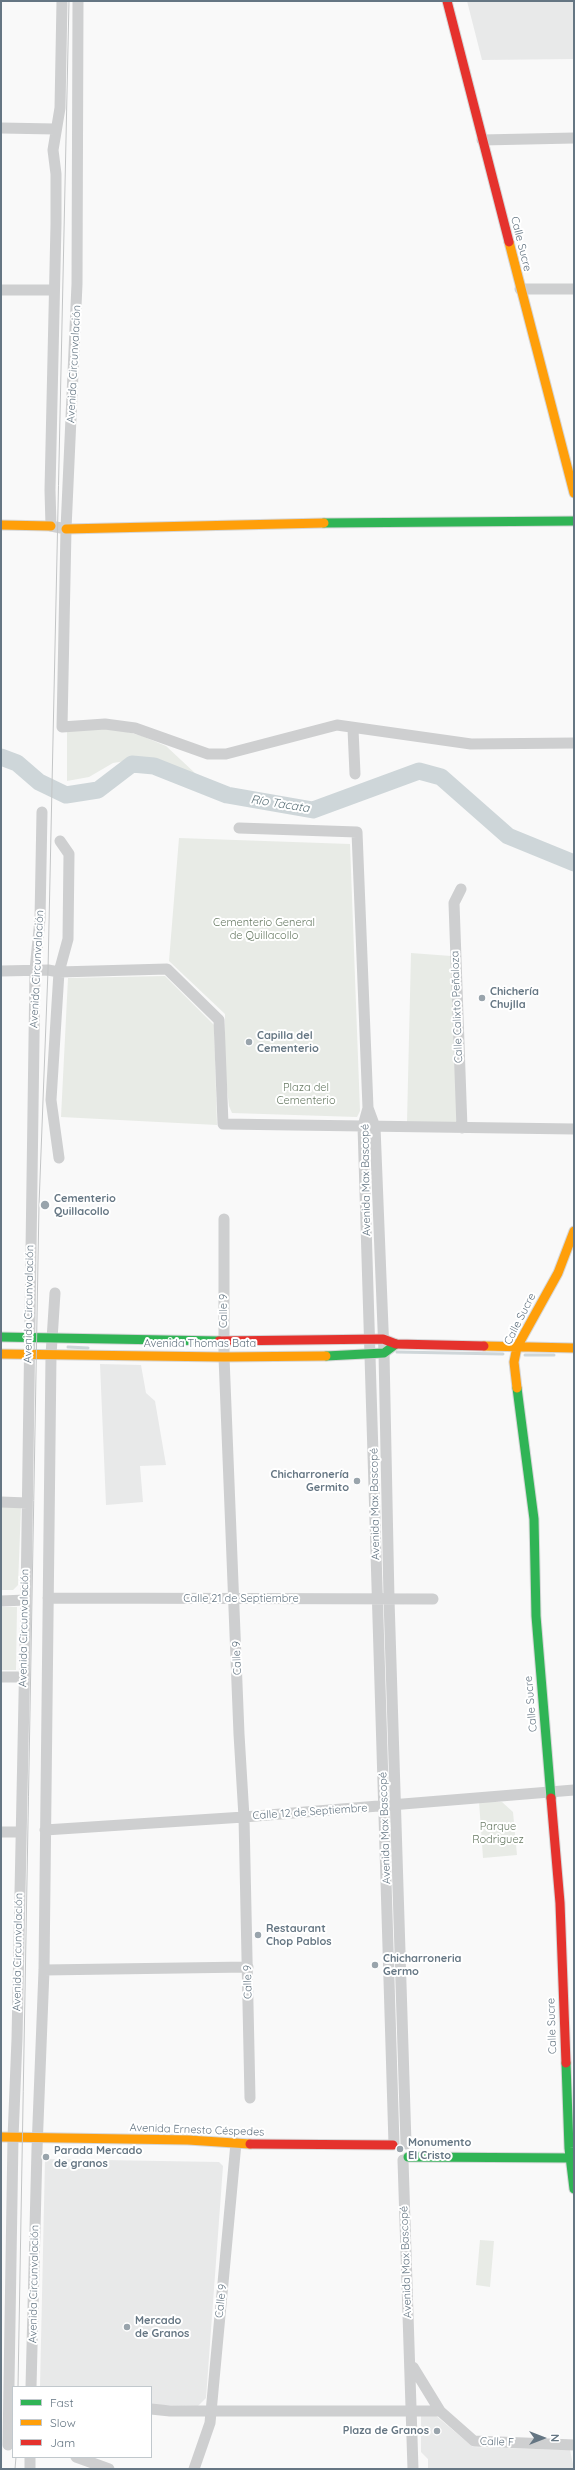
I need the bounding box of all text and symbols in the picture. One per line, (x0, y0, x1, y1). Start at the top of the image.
street label: Calle Sucre (508, 215, 534, 273)
street label: Avenida Circunvalación (64, 305, 84, 423)
water label: Río Tacata (250, 792, 310, 816)
street label: Avenida Circunvalación (27, 910, 47, 1028)
park label: Cementerio General de Quillacollo (213, 916, 315, 942)
street label: Calle Calixto Peñaloza (448, 951, 466, 1063)
place label: Chichería Chujlla (490, 985, 539, 1011)
marker: Chichería Chujlla (477, 993, 487, 1003)
place label: Capilla del Cementerio (257, 1029, 319, 1055)
marker: Capilla del Cementerio (244, 1037, 254, 1047)
park label: Plaza del Cementerio (276, 1081, 336, 1107)
street label: Avenida Max Bascopé (358, 1124, 374, 1236)
place label: Cementerio Quillacollo (54, 1192, 116, 1218)
marker: Cementerio Quillacollo (39, 1199, 51, 1211)
street label: Avenida Circunvalación (21, 1245, 37, 1363)
street label: Calle Sucre (501, 1291, 539, 1347)
street label: Calle 9 (217, 1294, 231, 1328)
street label: Avenida Thomas Bata (144, 1337, 256, 1351)
street label: Avenida Max Bascopé (367, 1448, 383, 1560)
place label: Chicharronería Germito (270, 1468, 349, 1494)
marker: Chicharronería Germito (352, 1476, 362, 1486)
street label: Avenida Circunvalación (16, 1569, 32, 1687)
street label: Calle 21 de Septiembre (183, 1592, 299, 1606)
street label: Calle 9 (230, 1641, 244, 1675)
street label: Calle Sucre (522, 1675, 540, 1733)
street label: Avenida Max Bascopé (376, 1772, 394, 1884)
street label: Calle 12 de Septiembre (252, 1801, 368, 1823)
park label: Parque Rodriguez (472, 1820, 524, 1846)
street label: Avenida Circunvalación (10, 1893, 26, 2011)
place label: Restaurant Chop Pablos (266, 1922, 332, 1948)
marker: Restaurant Chop Pablos (253, 1930, 263, 1940)
place label: Chicharroneria Germo (383, 1952, 462, 1978)
marker: Chicharroneria Germo (370, 1960, 380, 1970)
street label: Calle 9 (241, 1965, 255, 1999)
street label: Calle Sucre (544, 1998, 560, 2054)
street label: Avenida Ernesto Céspedes (129, 2121, 265, 2139)
place label: Monumento El Cristo (408, 2136, 471, 2162)
place label: Parada Mercado de granos (54, 2144, 142, 2170)
marker: Monumento El Cristo (395, 2144, 405, 2154)
marker: Parada Mercado de granos (41, 2152, 51, 2162)
street label: Avenida Max Bascopé (397, 2206, 415, 2318)
street label: Avenida Circunvalación (26, 2225, 42, 2343)
street label: Calle 9 (213, 2283, 229, 2319)
place label: Mercado de Granos (135, 2314, 189, 2340)
marker: Mercado de Granos (122, 2322, 132, 2332)
legend (12, 2386, 152, 2458)
text: Fast (50, 2395, 74, 2410)
text: Slow (50, 2415, 76, 2430)
north arrow (523, 2418, 563, 2458)
place label: Plaza de Granos (343, 2424, 429, 2438)
marker: Plaza de Granos (432, 2426, 442, 2436)
text: N (548, 2434, 562, 2442)
text: Jam (50, 2435, 75, 2450)
street label: Calle F (480, 2435, 514, 2449)

